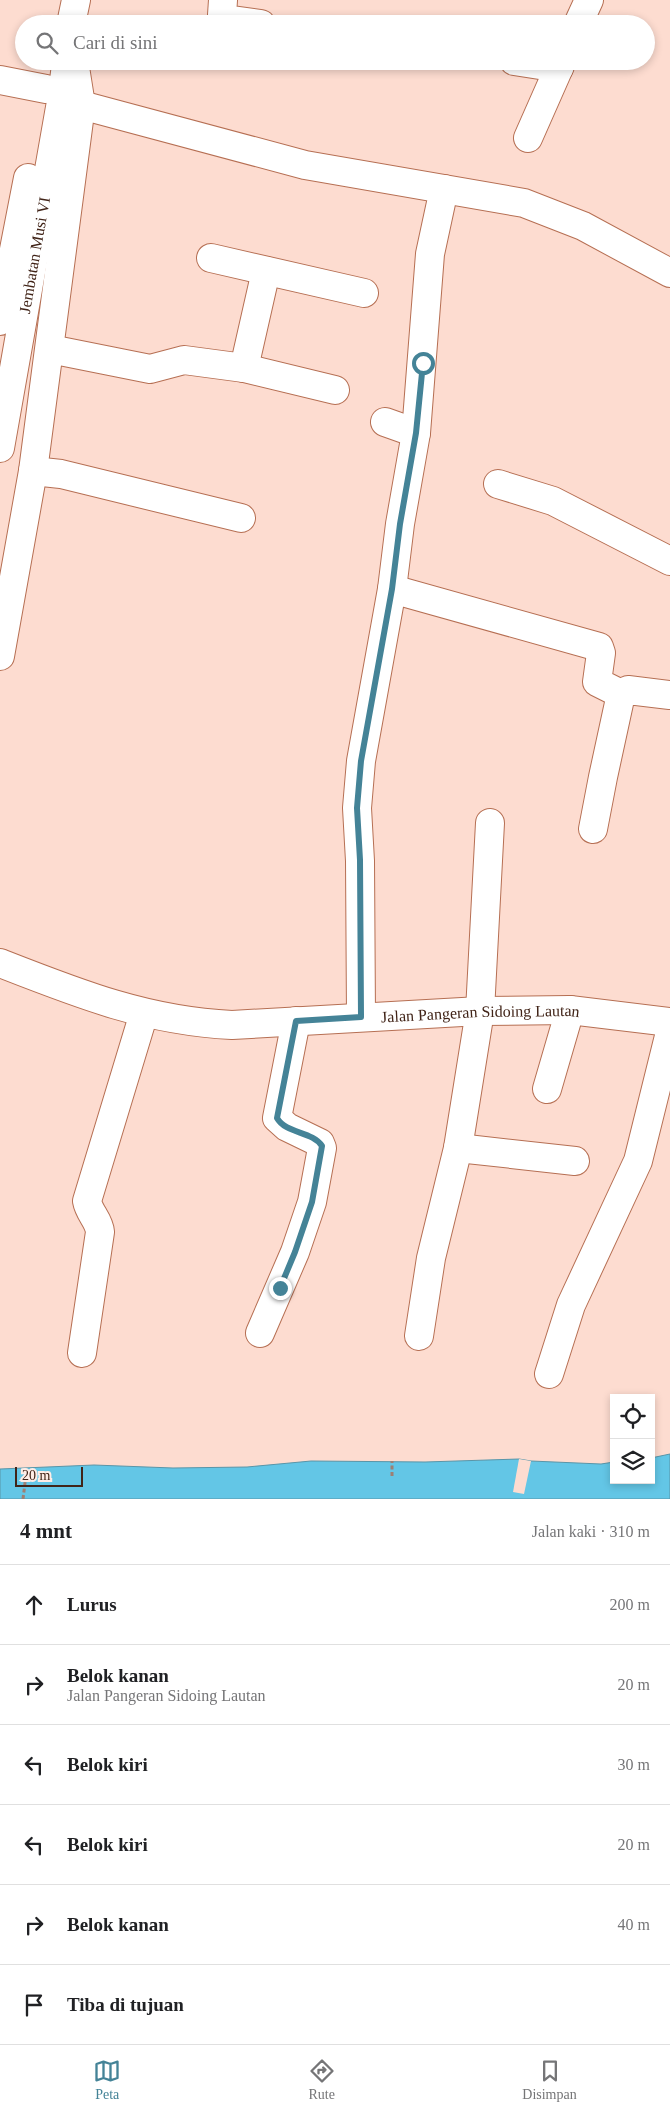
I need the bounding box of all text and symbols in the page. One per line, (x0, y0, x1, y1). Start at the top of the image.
search box (15, 15, 655, 70)
icon: search (33, 29, 61, 57)
text: Cari di sini (73, 32, 157, 53)
street label: Jembatan Musi VI (15, 195, 53, 315)
route start (412, 352, 435, 375)
street label: Jalan Pangeran Sidoing Lautan (381, 1001, 581, 1025)
route end (269, 1277, 292, 1300)
map controls (610, 1394, 655, 1484)
button: locate (610, 1394, 655, 1439)
button: layers (610, 1439, 655, 1484)
scale bar (15, 1464, 82, 1487)
text: 20 m (22, 1468, 50, 1483)
text: 4 mnt (20, 1519, 72, 1543)
text: Jalan kaki · 310 m (532, 1523, 650, 1540)
icon: ahead (20, 1591, 48, 1619)
text: Lurus (67, 1594, 117, 1615)
text: 200 m (610, 1596, 650, 1613)
text: Belok kanan (67, 1665, 169, 1686)
icon: right (20, 1671, 48, 1699)
text: 20 m (618, 1676, 650, 1693)
text: Jalan Pangeran Sidoing Lautan (67, 1687, 266, 1704)
icon: left (20, 1751, 48, 1779)
text: Belok kiri (67, 1754, 148, 1775)
text: 30 m (618, 1756, 650, 1773)
icon: left (20, 1831, 48, 1859)
text: Belok kiri (67, 1834, 148, 1855)
text: 20 m (618, 1836, 650, 1853)
icon: right (20, 1911, 48, 1939)
text: Belok kanan (67, 1914, 169, 1935)
text: 40 m (618, 1916, 650, 1933)
icon: arrive (20, 1991, 48, 2019)
text: Tiba di tujuan (67, 1994, 184, 2015)
tab: Peta (93, 2057, 121, 2103)
tab: Rute (308, 2057, 336, 2103)
tab: Disimpan (522, 2057, 577, 2103)

